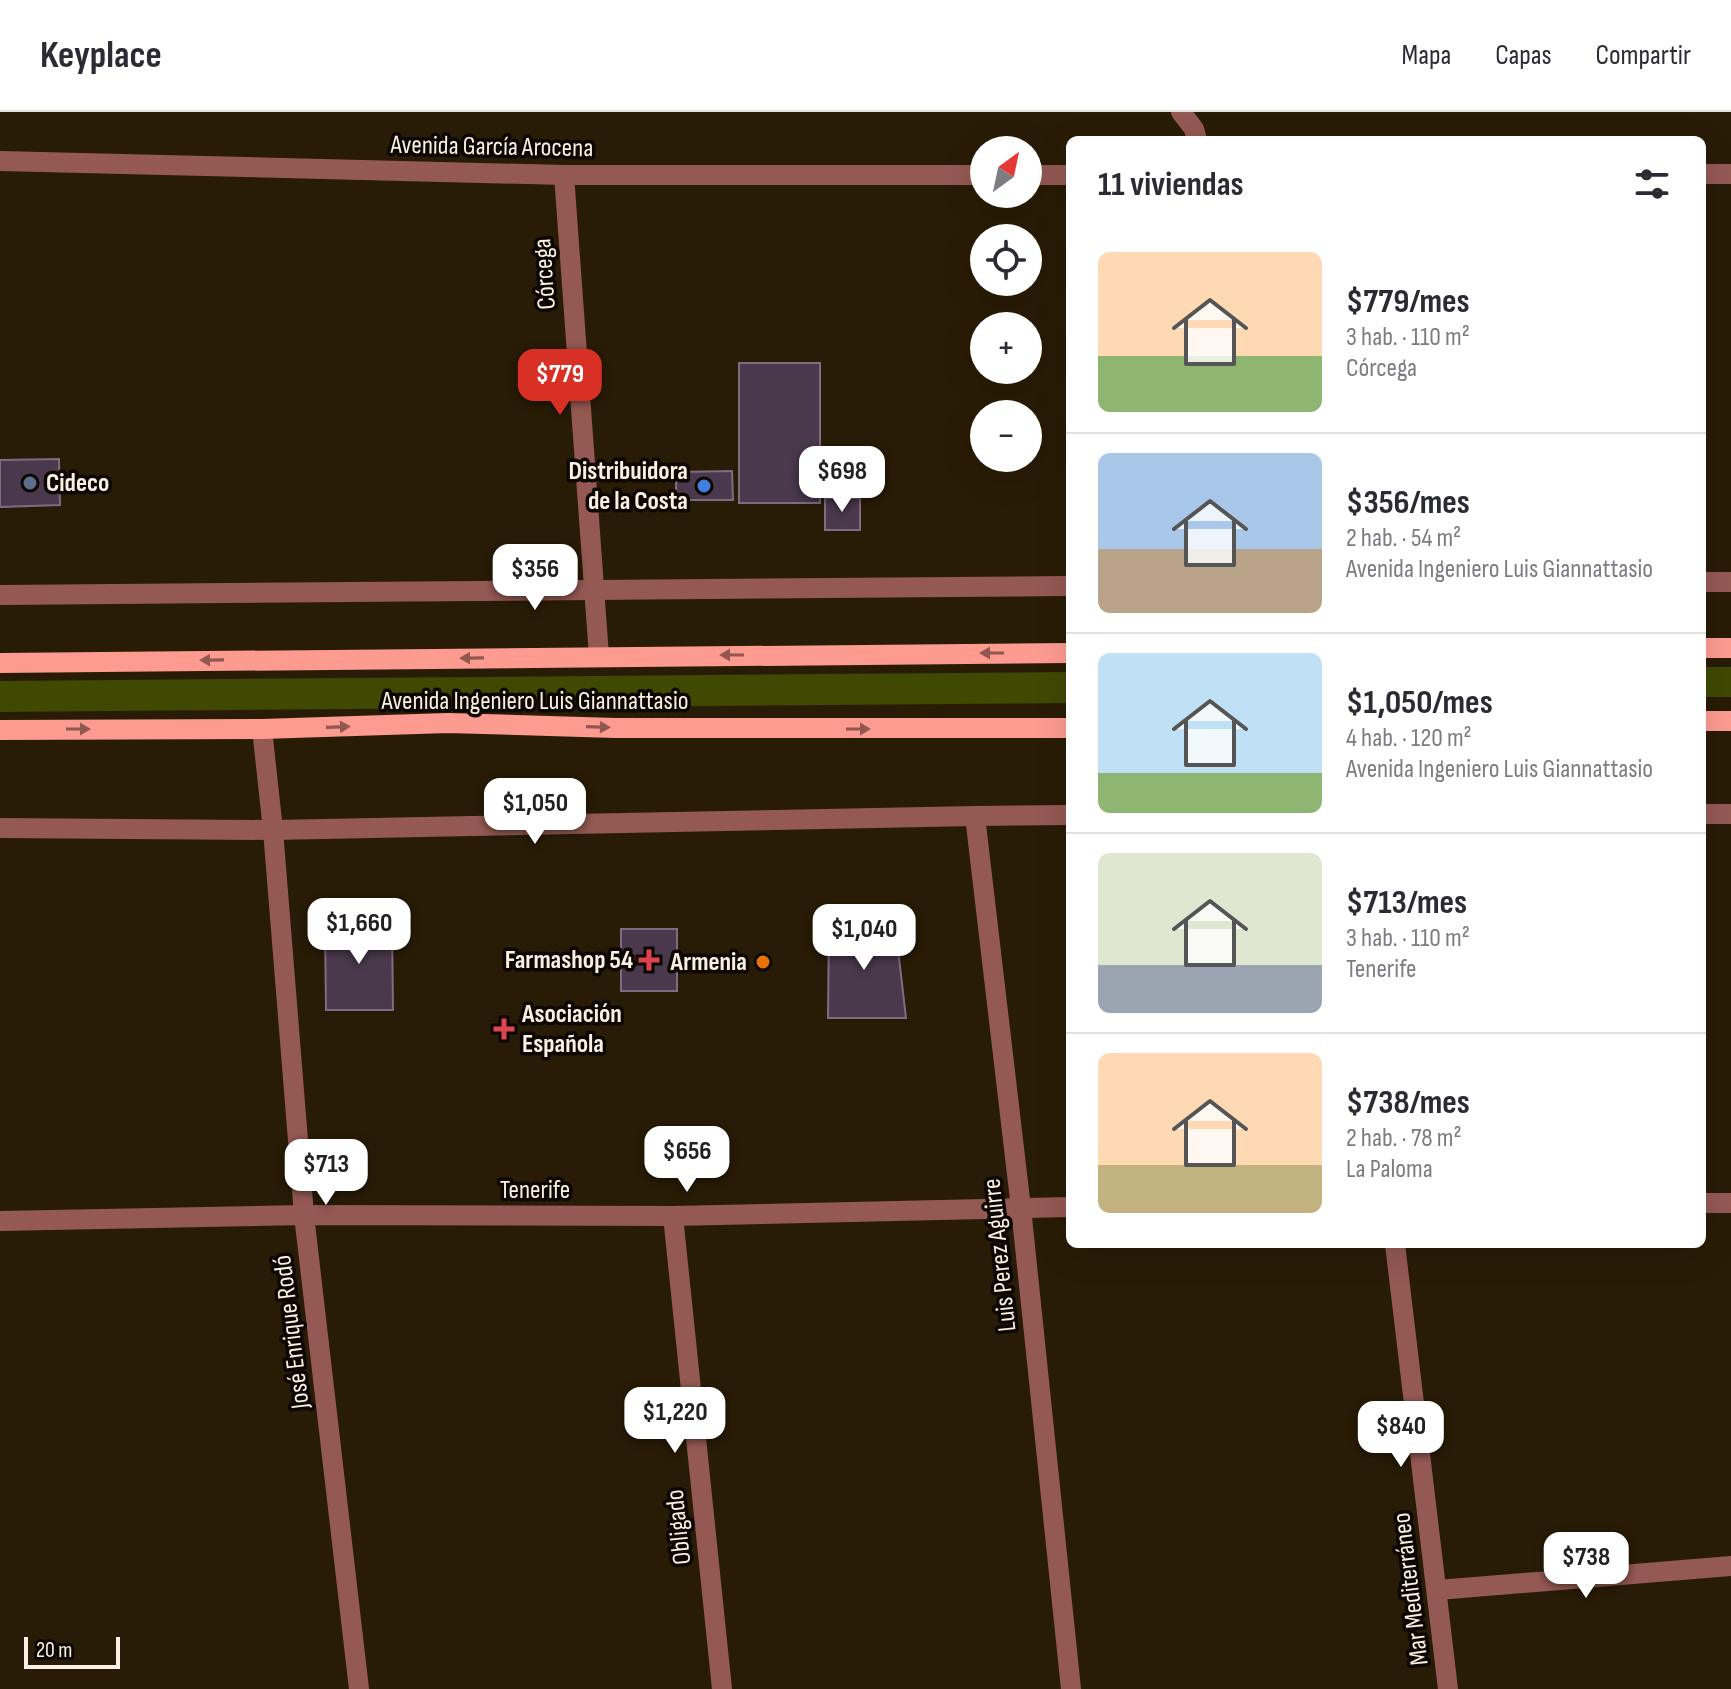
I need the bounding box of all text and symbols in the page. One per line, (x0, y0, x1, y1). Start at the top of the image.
text: Keyplace (40, 33, 162, 78)
text: Mapa (1402, 39, 1451, 72)
text: Capas (1495, 39, 1552, 72)
text: Compartir (1596, 39, 1691, 72)
street label: Avenida García Arocena (389, 130, 594, 164)
north arrow (970, 136, 1042, 208)
map controls (970, 136, 1042, 472)
icon: filters (1630, 162, 1674, 206)
text: 11 viviendas (1098, 164, 1244, 205)
button: locate (970, 224, 1042, 296)
street label: Córcega (527, 237, 563, 311)
text: $779/mes (1346, 281, 1470, 322)
icon: home (1162, 284, 1258, 380)
button: + (970, 312, 1042, 384)
text: 3 hab. · 110 m² (1346, 322, 1470, 353)
pin: $779 (513, 349, 607, 417)
text: Córcega (1346, 353, 1417, 384)
text: $779 (536, 359, 584, 390)
button: − (970, 400, 1042, 472)
pin: $698 (795, 446, 889, 514)
place label: Distribuidora de la Costa (568, 456, 688, 517)
text: $698 (817, 456, 867, 487)
place label: Cideco (46, 468, 109, 499)
marker: Cideco (21, 474, 39, 492)
marker: Distribuidora de la Costa (695, 477, 713, 495)
text: $356/mes (1346, 482, 1470, 523)
icon: home (1162, 485, 1258, 581)
text: 2 hab. · 54 m² (1346, 523, 1461, 554)
pin: $356 (488, 544, 582, 612)
text: $356 (511, 554, 559, 585)
text: Avenida Ingeniero Luis Giannattasio (1346, 554, 1653, 585)
one-way arrow (979, 647, 1004, 660)
one-way arrow (719, 649, 744, 661)
one-way arrow (459, 651, 484, 664)
one-way arrow (199, 654, 224, 667)
text: $1,050/mes (1346, 682, 1493, 723)
icon: home (1162, 685, 1258, 781)
street label: Avenida Ingeniero Luis Giannattasio (380, 686, 689, 717)
one-way arrow (326, 720, 351, 733)
one-way arrow (586, 721, 611, 734)
one-way arrow (66, 723, 91, 735)
one-way arrow (846, 723, 871, 735)
text: 4 hab. · 120 m² (1346, 723, 1472, 754)
text: Avenida Ingeniero Luis Giannattasio (1346, 754, 1653, 785)
pin: $1,050 (470, 778, 600, 846)
text: $1,050 (502, 788, 568, 819)
text: $713/mes (1346, 882, 1467, 923)
icon: home (1162, 885, 1258, 981)
pin: $1,660 (294, 898, 424, 966)
pin: $1,040 (799, 904, 929, 972)
text: $1,660 (326, 908, 392, 939)
text: $1,040 (831, 914, 897, 945)
text: 3 hab. · 110 m² (1346, 923, 1470, 954)
place label: Farmashop 54 (505, 945, 633, 976)
place label: Armenia (669, 947, 747, 978)
marker: Farmashop 54 (640, 951, 658, 969)
marker: Armenia (754, 953, 772, 971)
text: Tenerife (1346, 954, 1417, 985)
place label: Asociación Española (521, 999, 622, 1060)
marker: Asociación Española (493, 1018, 515, 1040)
text: $738/mes (1346, 1082, 1470, 1123)
icon: home (1162, 1085, 1258, 1181)
text: 2 hab. · 78 m² (1346, 1123, 1462, 1154)
pin: $656 (640, 1126, 734, 1194)
text: $656 (662, 1136, 712, 1167)
pin: $713 (279, 1139, 373, 1207)
text: $713 (303, 1149, 349, 1180)
text: La Paloma (1346, 1154, 1433, 1185)
street label: Tenerife (500, 1175, 570, 1206)
street label: Luis Perez Aguirre (977, 1177, 1023, 1333)
street label: José Enrique Rodó (267, 1253, 317, 1412)
pin: $1,220 (610, 1387, 740, 1455)
text: $1,220 (642, 1397, 708, 1428)
pin: $840 (1354, 1401, 1448, 1469)
text: $840 (1376, 1411, 1426, 1442)
street label: Obligado (660, 1488, 698, 1566)
street label: Mar Mediterráneo (1386, 1511, 1436, 1667)
pin: $738 (1539, 1532, 1633, 1600)
text: $738 (1562, 1542, 1610, 1573)
scale bar (24, 1633, 120, 1669)
text: 20 m (36, 1637, 73, 1664)

